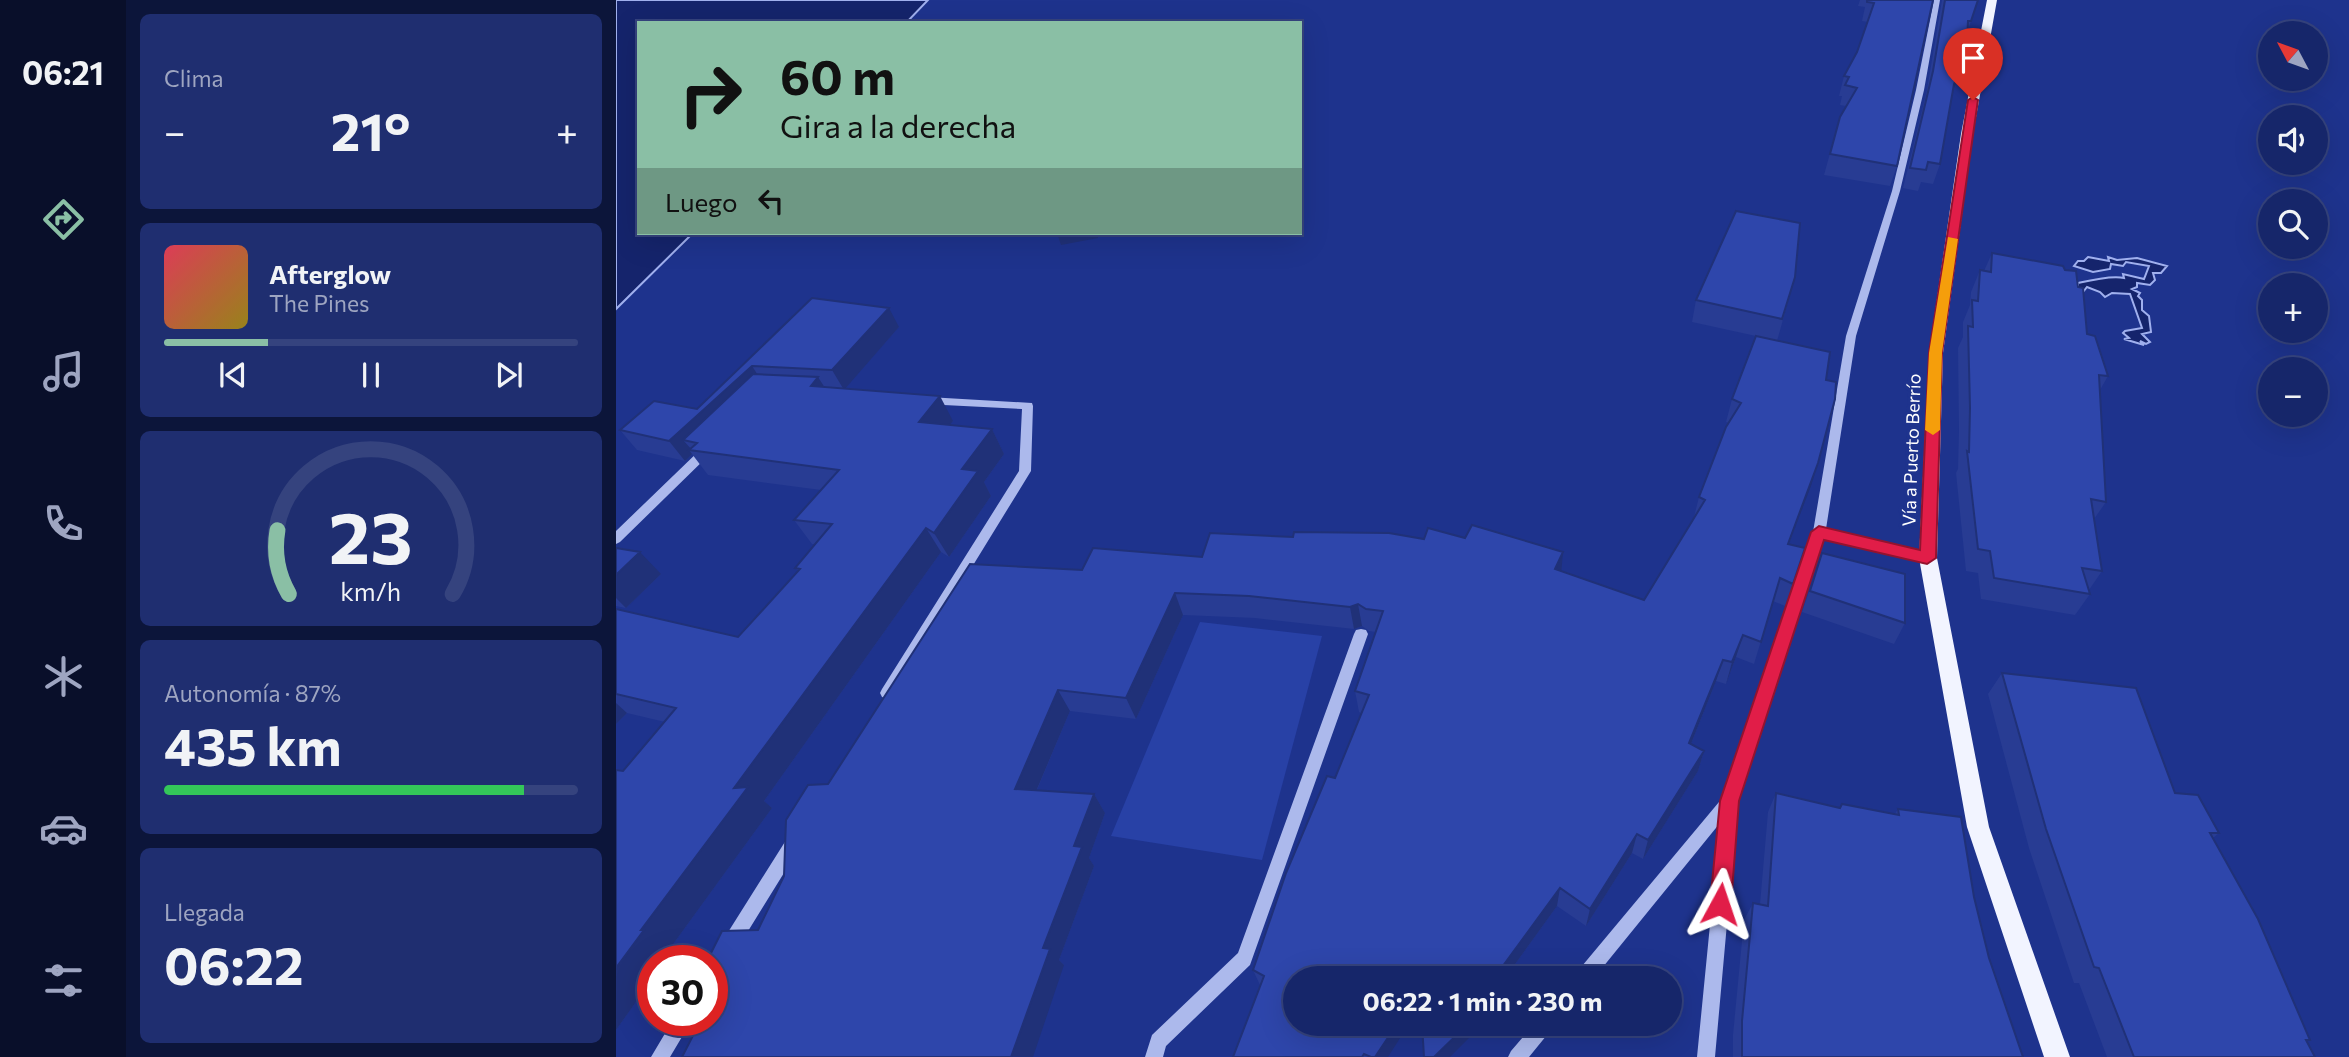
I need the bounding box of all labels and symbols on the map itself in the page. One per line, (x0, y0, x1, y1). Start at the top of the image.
north arrow (2258, 21, 2328, 91)
pin (1943, 28, 2003, 100)
street label: Vía a Puerto Berrío (1897, 373, 1925, 527)
position arrow (1683, 867, 1757, 941)
speed limit sign: 30 (637, 945, 728, 1036)

